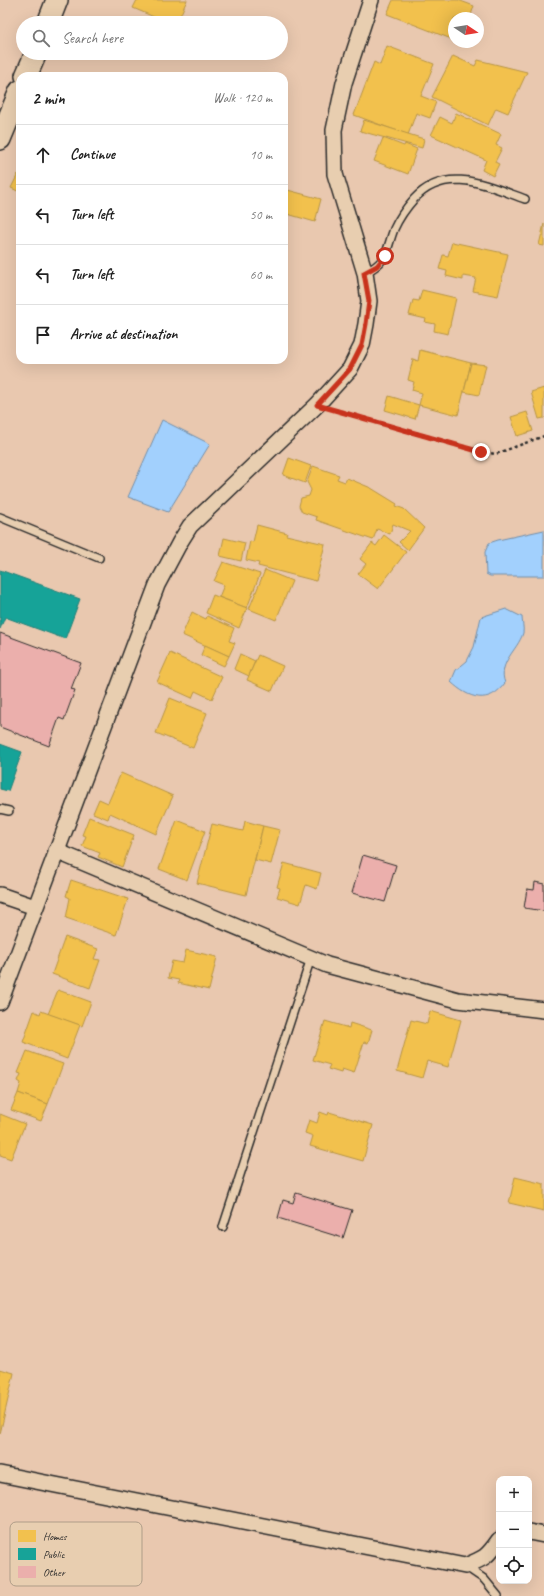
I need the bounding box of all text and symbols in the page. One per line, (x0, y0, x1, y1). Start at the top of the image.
north arrow (448, 12, 484, 48)
search box (16, 16, 288, 60)
icon: search (30, 27, 52, 49)
text: Search here (62, 29, 123, 48)
text: 2 min (32, 88, 65, 109)
text: Walk · 120 m (213, 90, 272, 106)
icon: ahead (32, 144, 54, 166)
text: Continue (70, 145, 115, 164)
text: 10 m (250, 147, 272, 163)
icon: left (32, 204, 54, 226)
text: Turn left (70, 205, 113, 224)
text: 50 m (250, 207, 272, 223)
route start (376, 247, 394, 265)
icon: left (32, 264, 54, 286)
text: Turn left (70, 265, 113, 284)
text: 60 m (250, 267, 272, 283)
icon: arrive (32, 324, 54, 346)
text: Arrive at destination (70, 325, 177, 344)
route end (472, 443, 490, 461)
map controls (496, 1476, 532, 1584)
button: + (496, 1476, 532, 1512)
button: − (496, 1512, 532, 1548)
legend (10, 1522, 142, 1586)
text: Homes (43, 1529, 68, 1543)
text: Public (43, 1547, 65, 1561)
button: locate (496, 1548, 532, 1584)
text: Other (43, 1565, 66, 1579)

